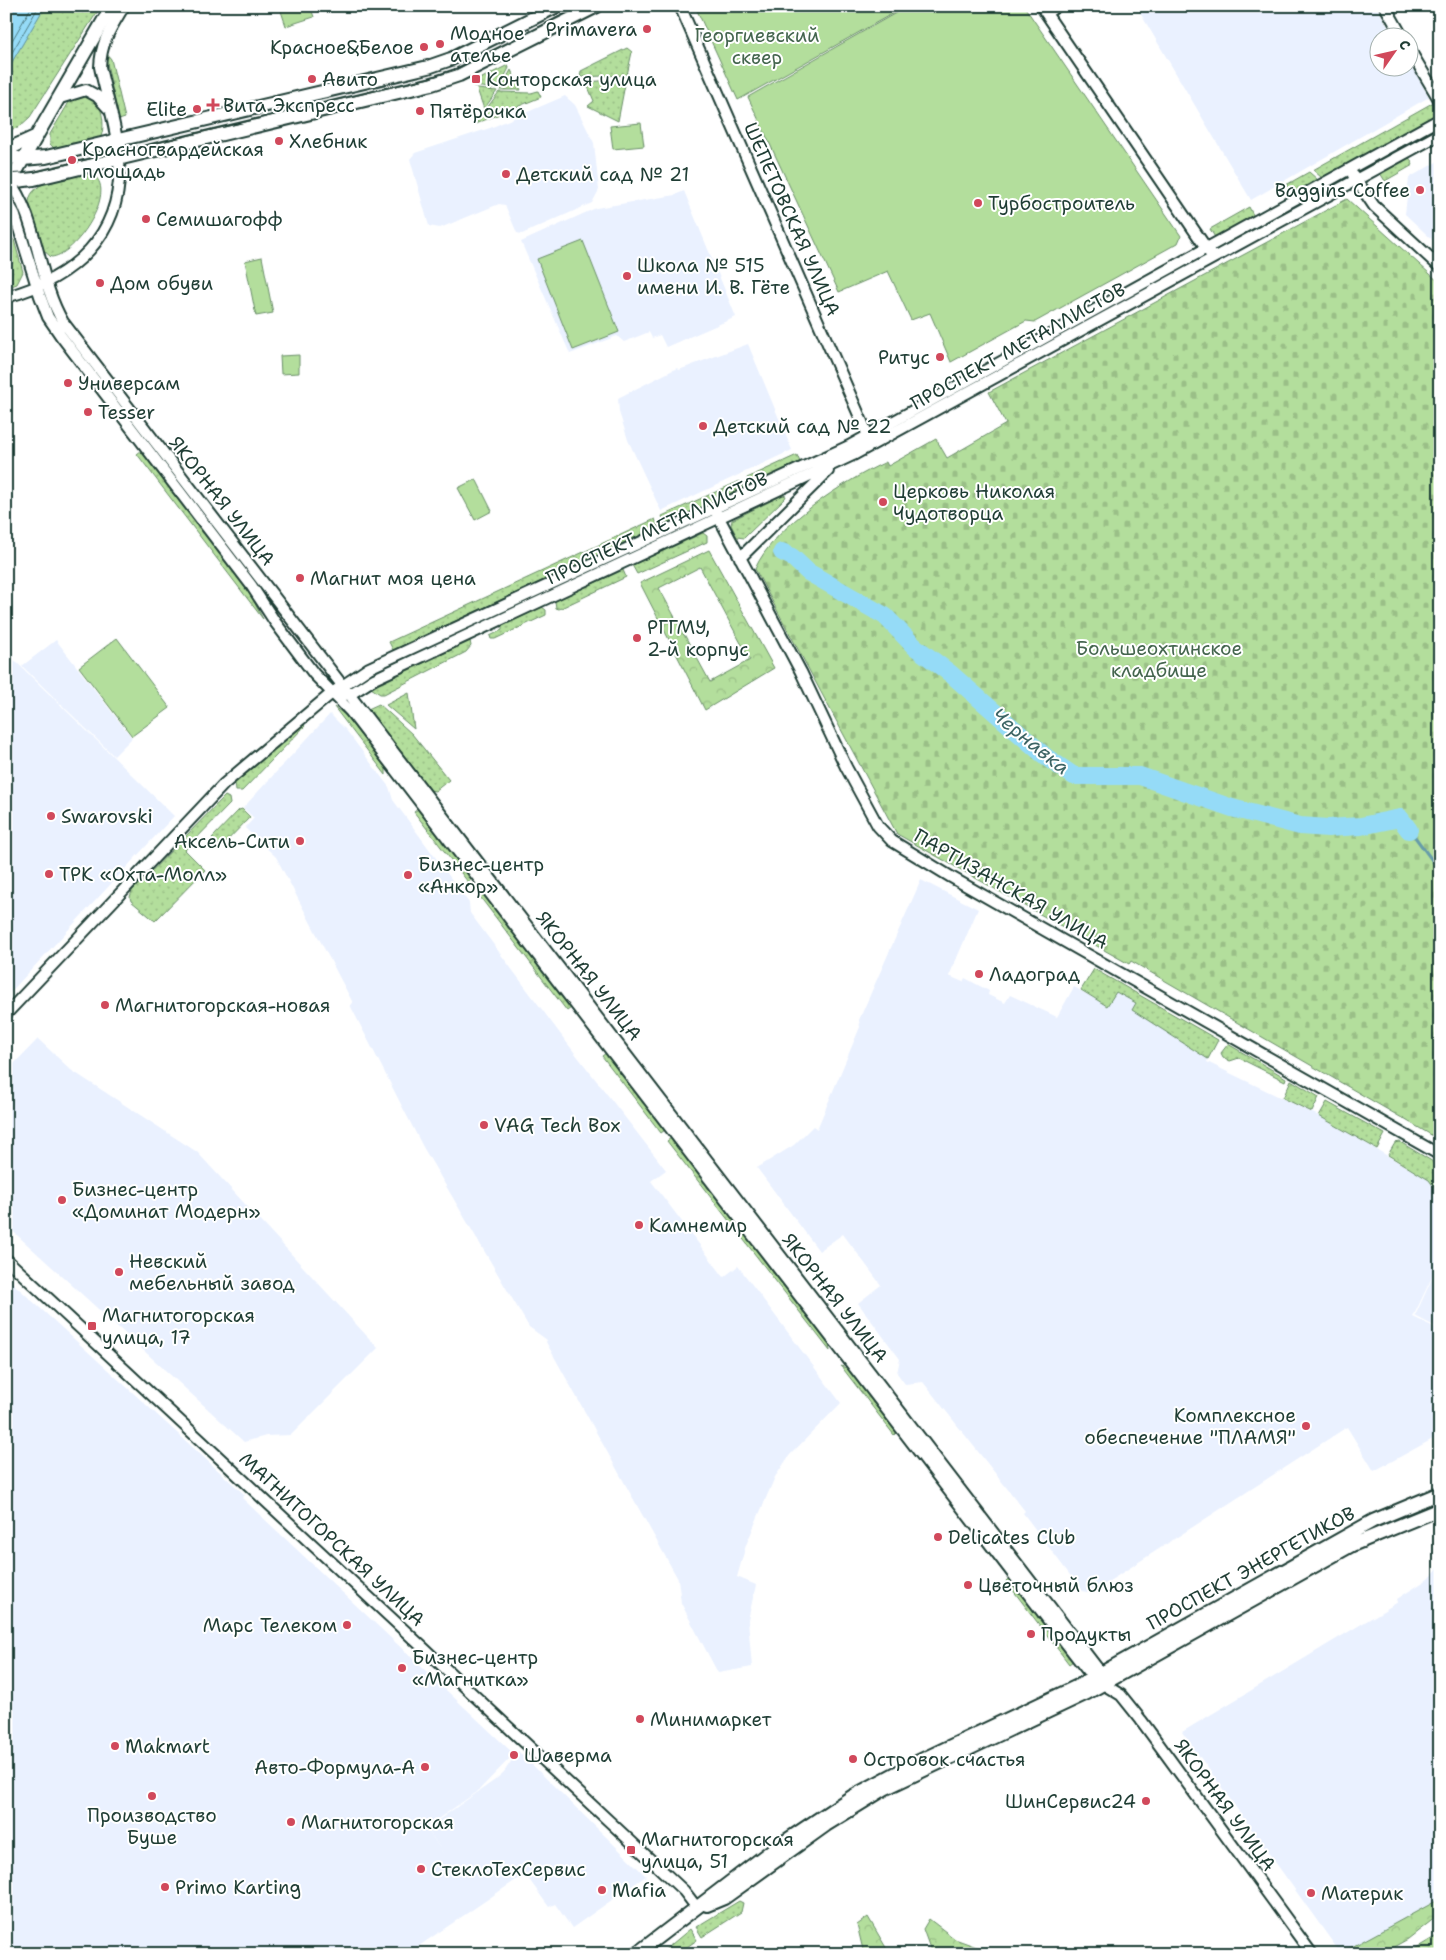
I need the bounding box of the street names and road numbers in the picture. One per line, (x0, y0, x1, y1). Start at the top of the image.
street label: ШЕПЕТОВСКАЯ УЛИЦА (738, 118, 846, 320)
street label: ПРОСПЕКТ МЕТАЛЛИСТОВ (906, 276, 1130, 416)
street label: ЯКОРНАЯ УЛИЦА (164, 431, 281, 571)
street label: ПРОСПЕКТ МЕТАЛЛИСТОВ (542, 465, 772, 591)
street label: ПАРТИЗАНСКАЯ УЛИЦА (909, 823, 1113, 955)
street label: ЯКОРНАЯ УЛИЦА (531, 906, 648, 1046)
street label: ЯКОРНАЯ УЛИЦА (777, 1228, 894, 1368)
street label: МАГНИТОГОРСКАЯ УЛИЦА (234, 1446, 430, 1632)
street label: ПРОСПЕКТ ЭНЕРГЕТИКОВ (1143, 1500, 1359, 1636)
street label: ЯКОРНАЯ УЛИЦА (1169, 1734, 1282, 1876)

